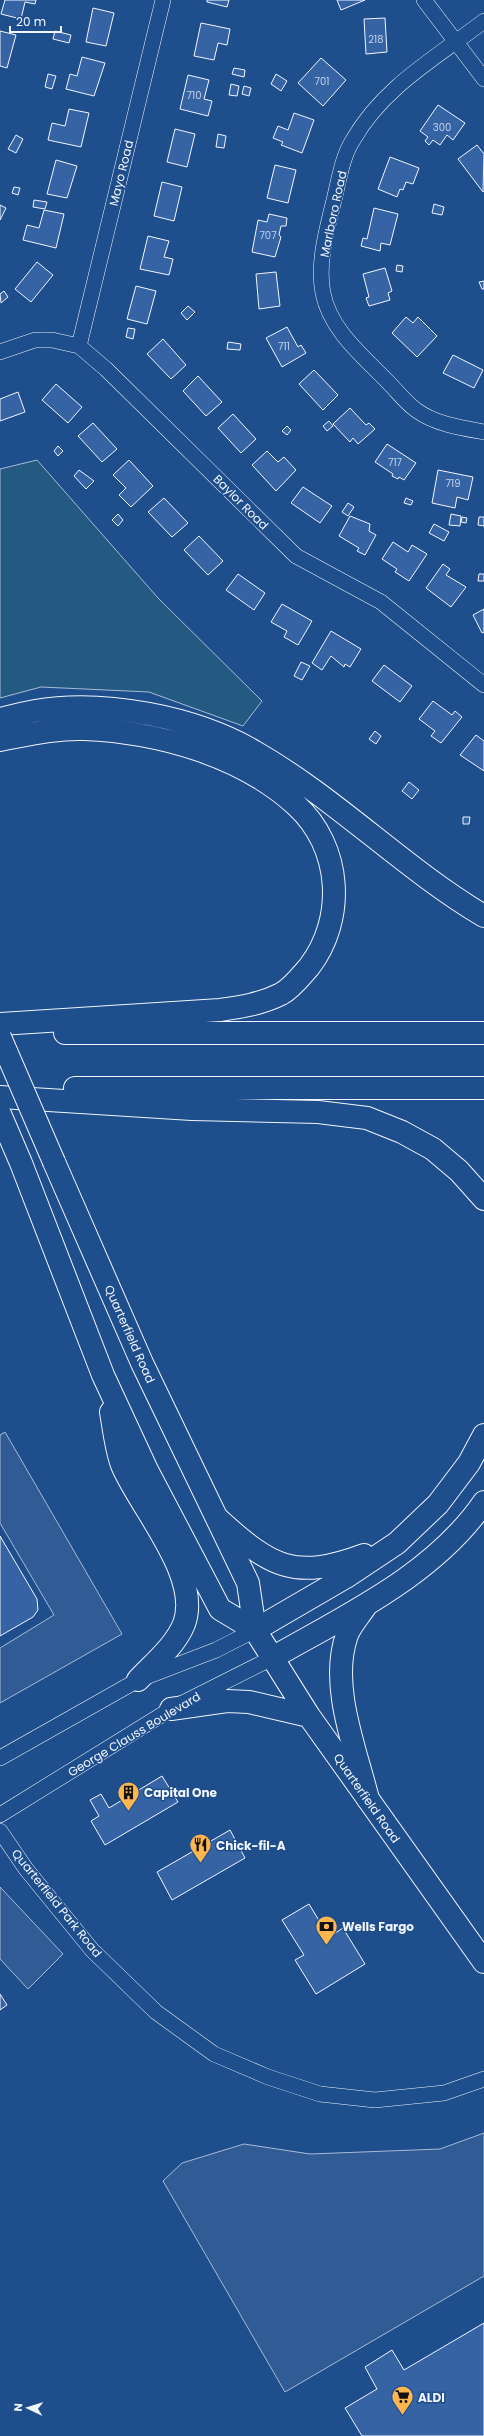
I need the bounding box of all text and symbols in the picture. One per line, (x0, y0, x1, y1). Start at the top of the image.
scale bar (10, 8, 61, 34)
text: 20 m (16, 13, 46, 30)
house number: 218 (368, 32, 384, 47)
house number: 701 (315, 74, 329, 89)
house number: 710 (187, 88, 201, 103)
house number: 300 (433, 120, 451, 135)
street label: Mayo Road (105, 138, 137, 208)
street label: Marlboro Road (316, 169, 350, 259)
house number: 707 (259, 228, 277, 243)
house number: 711 (278, 339, 290, 354)
house number: 717 (388, 455, 403, 470)
street label: Baylor Road (210, 471, 272, 533)
house number: 719 (446, 476, 460, 491)
street label: Quarterfield Road (101, 1282, 159, 1386)
street label: George Clauss Boulevard (64, 1688, 204, 1780)
street label: Quarterfield Road (330, 1750, 404, 1846)
building icon: Capital One (116, 1779, 142, 1812)
place label: Capital One (144, 1784, 218, 1801)
restaurant icon: Chick-fil-A (188, 1832, 214, 1865)
place label: Chick-fil-A (216, 1837, 286, 1854)
street label: Quarterfield Park Road (8, 1845, 106, 1961)
bank icon: Wells Fargo (313, 1913, 339, 1946)
place label: Wells Fargo (342, 1918, 414, 1935)
supermarket icon: ALDI (389, 2384, 415, 2417)
north arrow (8, 2388, 48, 2428)
place label: ALDI (418, 2389, 445, 2406)
text: N (10, 2403, 26, 2412)

